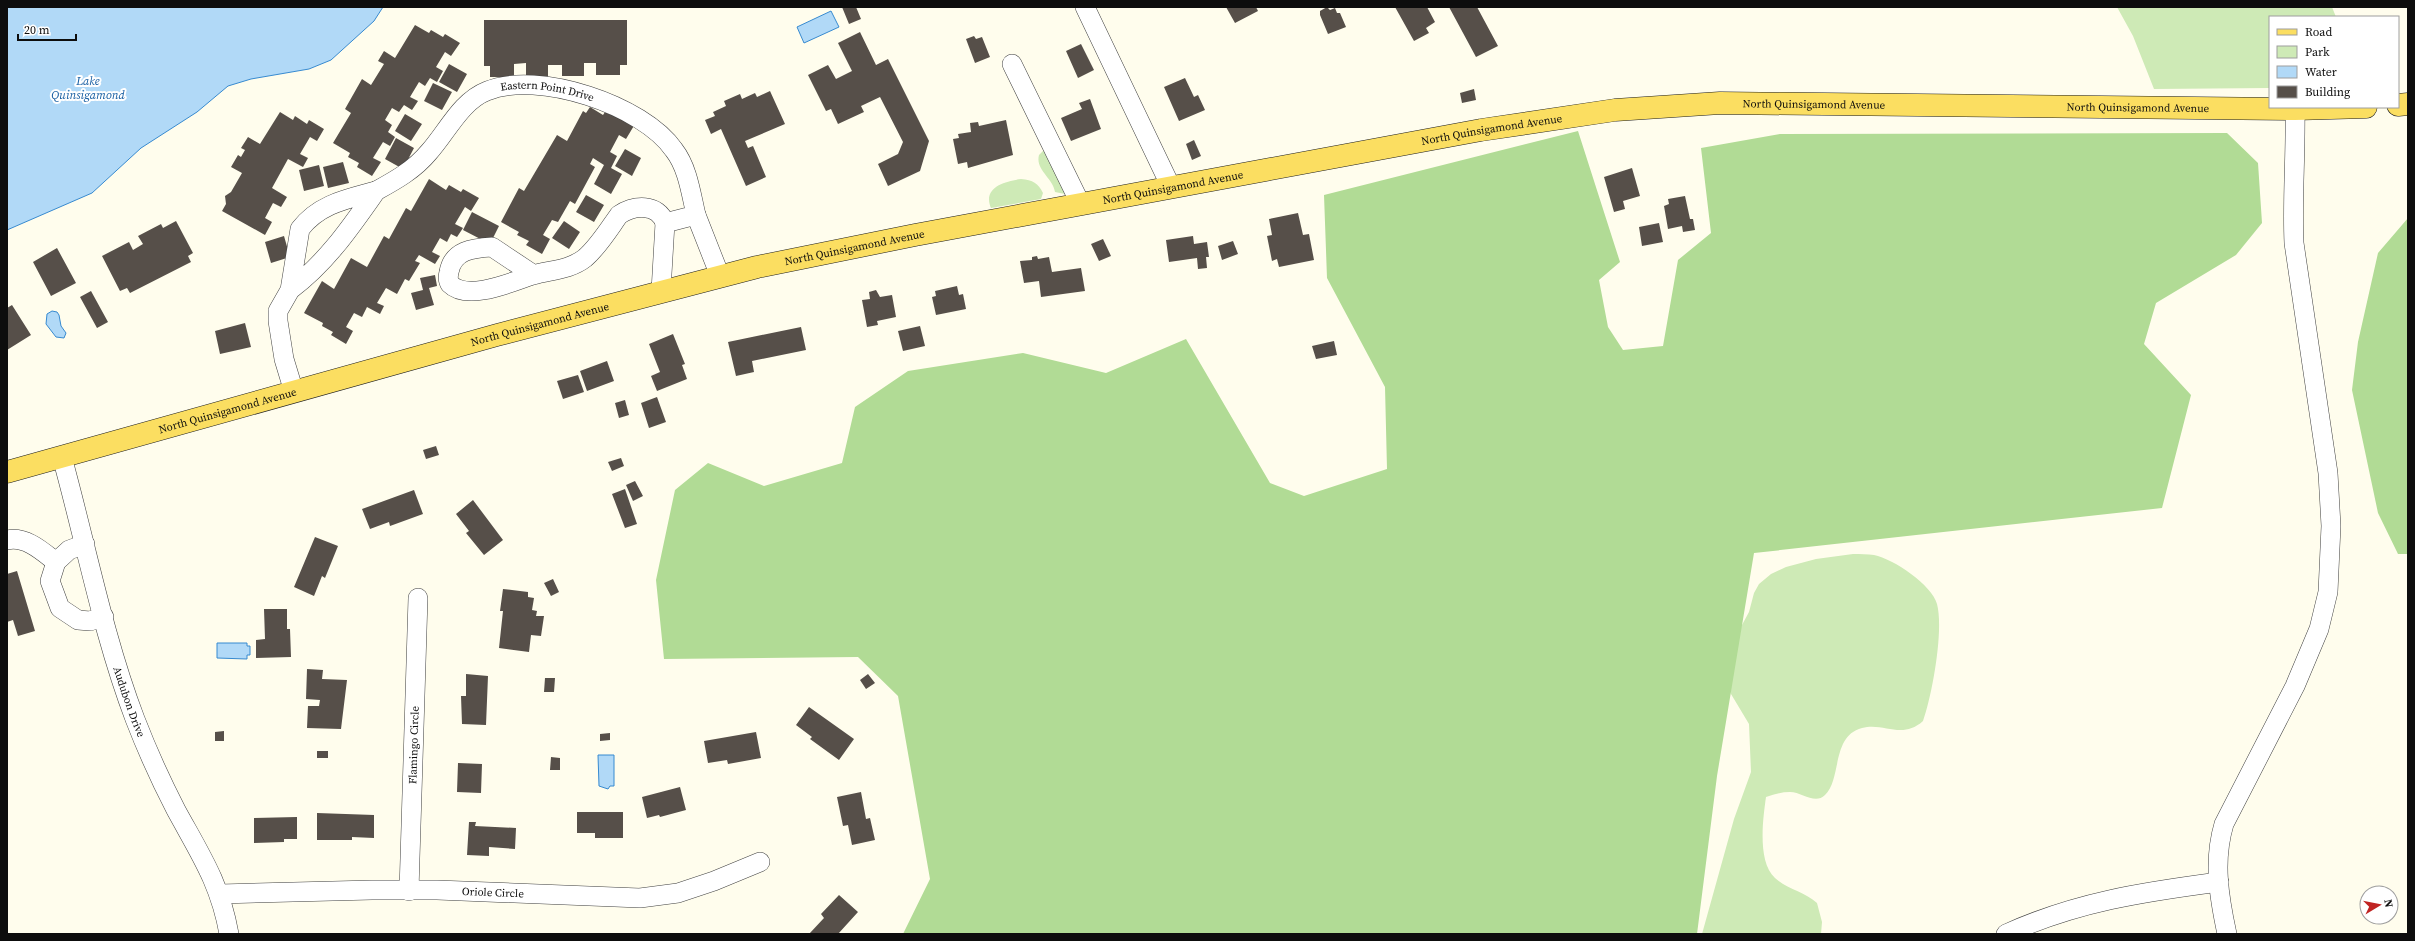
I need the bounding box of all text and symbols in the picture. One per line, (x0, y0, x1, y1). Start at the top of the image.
scale bar (18, 16, 76, 42)
legend (2269, 16, 2399, 108)
text: 20 m (24, 22, 50, 38)
text: Road (2305, 24, 2332, 40)
text: Park (2305, 44, 2330, 60)
text: Water (2305, 64, 2337, 80)
water label: Lake Quinsigamond (51, 73, 126, 103)
street label: Eastern Point Drive (499, 77, 597, 105)
text: Building (2305, 84, 2350, 100)
street label: North Quinsigamond Avenue (1743, 96, 1886, 112)
street label: North Quinsigamond Avenue (2067, 99, 2210, 116)
street label: North Quinsigamond Avenue (1420, 110, 1563, 148)
street label: North Quinsigamond Avenue (1101, 167, 1245, 208)
street label: North Quinsigamond Avenue (783, 226, 926, 269)
street label: North Quinsigamond Avenue (469, 298, 611, 350)
street label: North Quinsigamond Avenue (157, 384, 299, 437)
street label: Audubon Drive (110, 665, 149, 740)
street label: Flamingo Circle (405, 705, 422, 784)
street label: Oriole Circle (462, 883, 525, 901)
north arrow (2359, 885, 2399, 925)
text: N (2380, 898, 2396, 909)

